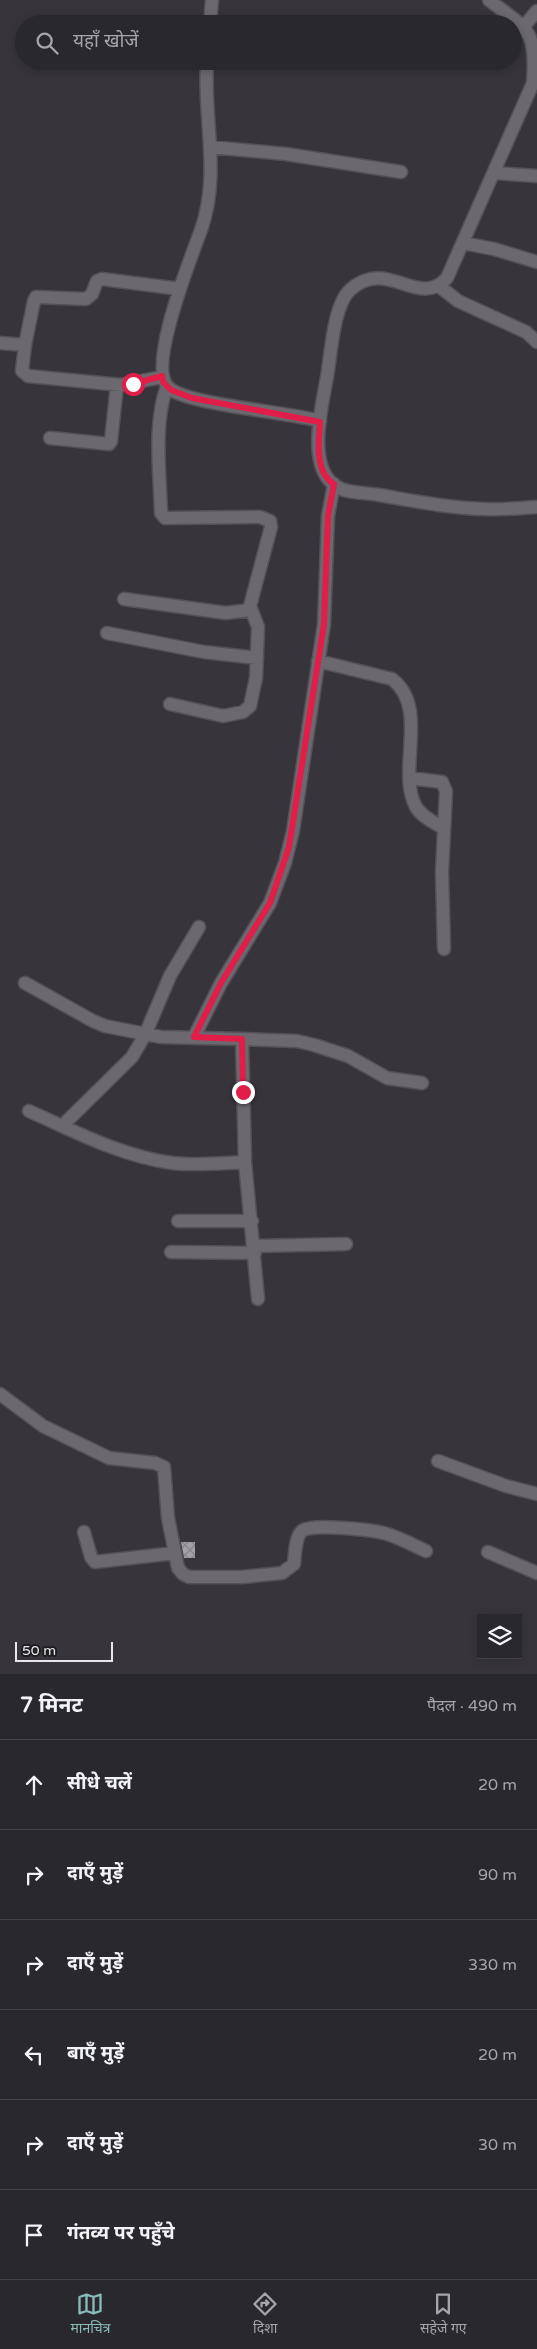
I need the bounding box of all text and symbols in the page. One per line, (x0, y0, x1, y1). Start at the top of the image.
search box (15, 15, 522, 70)
icon: search (33, 29, 61, 57)
text: यहाँ खोजें (73, 30, 139, 52)
route start (122, 373, 145, 396)
route end (232, 1081, 255, 1104)
map controls (477, 1614, 522, 1659)
button: layers (477, 1614, 522, 1659)
scale bar (15, 1639, 112, 1662)
text: 50 m (22, 1642, 56, 1659)
text: 7 मिनट (20, 1693, 83, 1718)
text: पैदल · 490 m (427, 1696, 517, 1716)
icon: ahead (20, 1771, 48, 1799)
text: सीधे चलें (67, 1772, 132, 1794)
text: 20 m (478, 1775, 517, 1795)
icon: right (20, 1861, 48, 1889)
text: दाएँ मुड़ें (67, 1862, 123, 1884)
text: 90 m (478, 1865, 517, 1885)
icon: right (20, 1951, 48, 1979)
text: दाएँ मुड़ें (67, 1952, 123, 1974)
text: 330 m (468, 1955, 517, 1975)
icon: left (20, 2041, 48, 2069)
text: बाएँ मुड़ें (67, 2042, 124, 2064)
text: 20 m (478, 2045, 517, 2065)
icon: right (20, 2131, 48, 2159)
text: दाएँ मुड़ें (67, 2132, 123, 2154)
text: 30 m (478, 2135, 517, 2155)
icon: arrive (20, 2221, 48, 2249)
text: गंतव्य पर पहुँचे (67, 2222, 175, 2244)
tab: मानचित्र (70, 2290, 110, 2339)
tab: दिशा (251, 2290, 279, 2339)
tab: सहेजे गए (420, 2290, 467, 2339)

